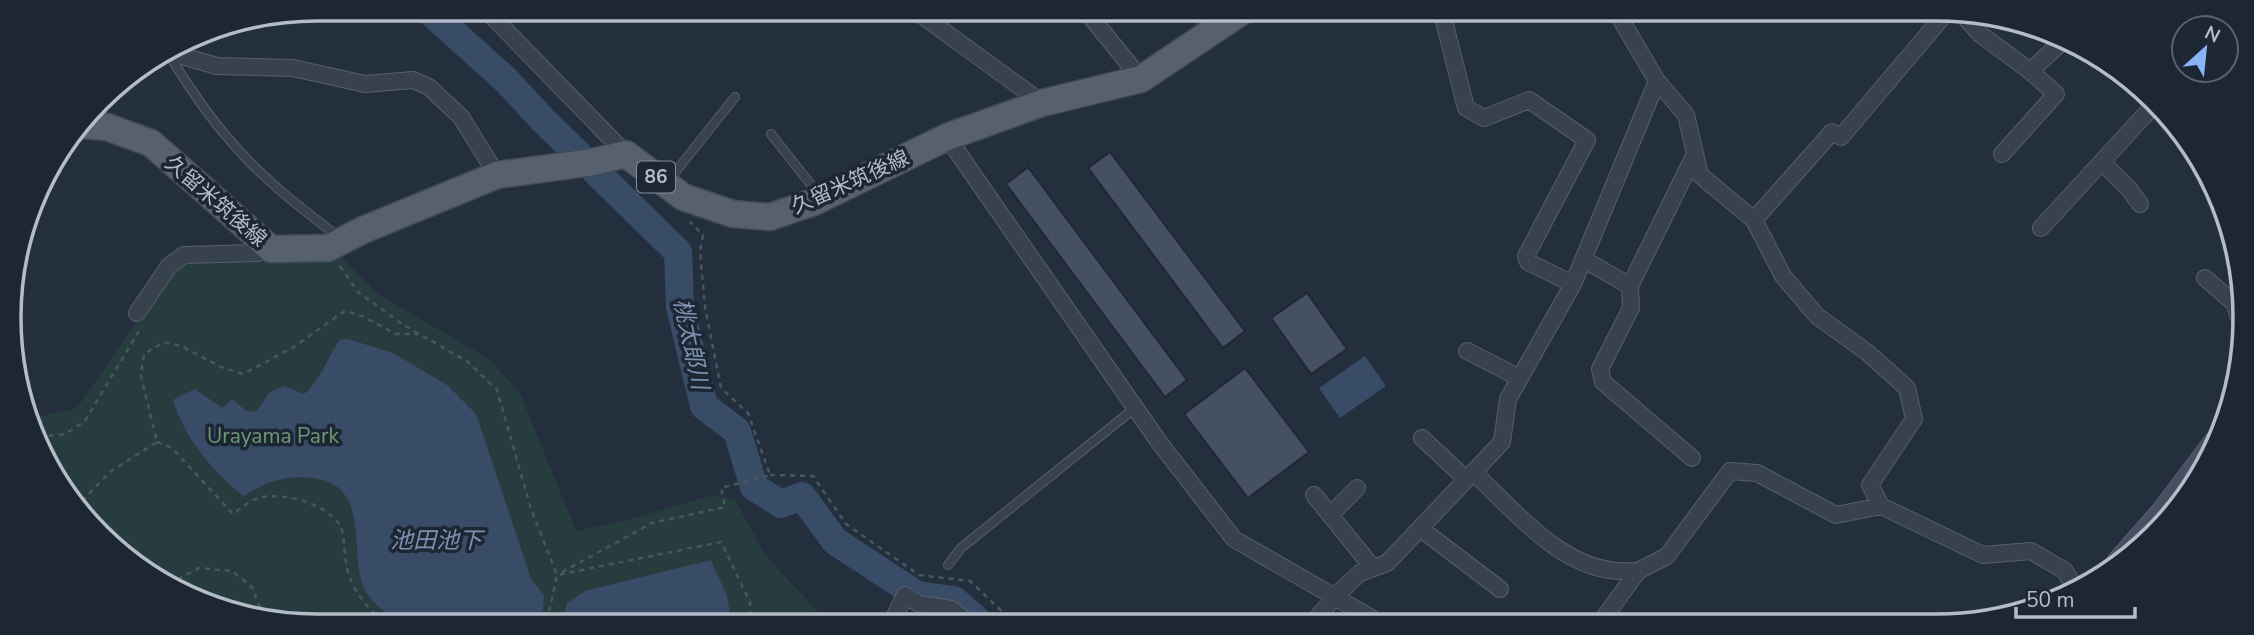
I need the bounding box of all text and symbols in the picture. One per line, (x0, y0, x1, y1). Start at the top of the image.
north arrow (2170, 14, 2240, 84)
text: N (2200, 20, 2225, 50)
street label: 久留米筑後線 (787, 144, 913, 220)
street label: 久留米筑後線 (159, 149, 273, 253)
road number: 86 (637, 162, 675, 192)
water label: 桃太郎川 (666, 296, 716, 395)
park label: Urayama Park (207, 422, 339, 450)
water label: 池田池下 (390, 525, 486, 556)
scale bar (2016, 576, 2135, 620)
text: 50 m (2026, 586, 2075, 614)

